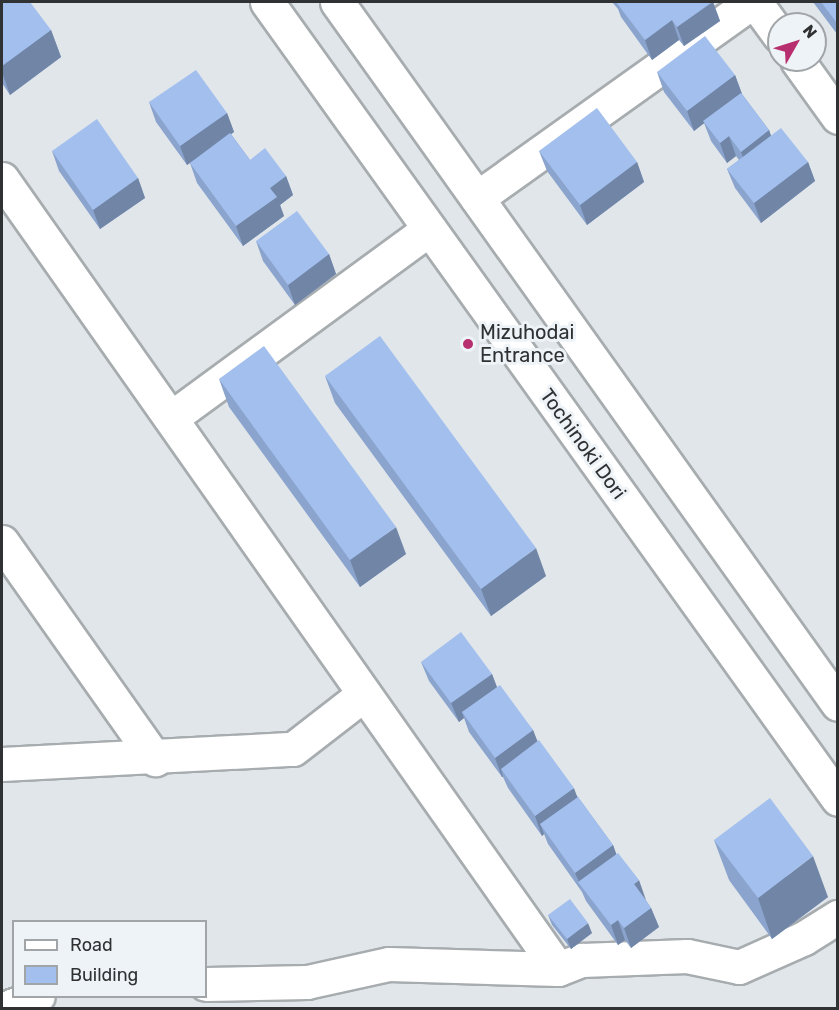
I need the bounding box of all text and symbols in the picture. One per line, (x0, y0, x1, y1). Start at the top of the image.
north arrow (767, 12, 827, 72)
text: N (799, 21, 821, 42)
place label: Mizuhodai Entrance (480, 320, 574, 367)
marker: Mizuhodai Entrance (461, 337, 475, 351)
street label: Tochinoki Dori (535, 384, 631, 504)
legend (12, 920, 207, 998)
text: Road (70, 934, 113, 956)
text: Building (70, 964, 138, 986)

